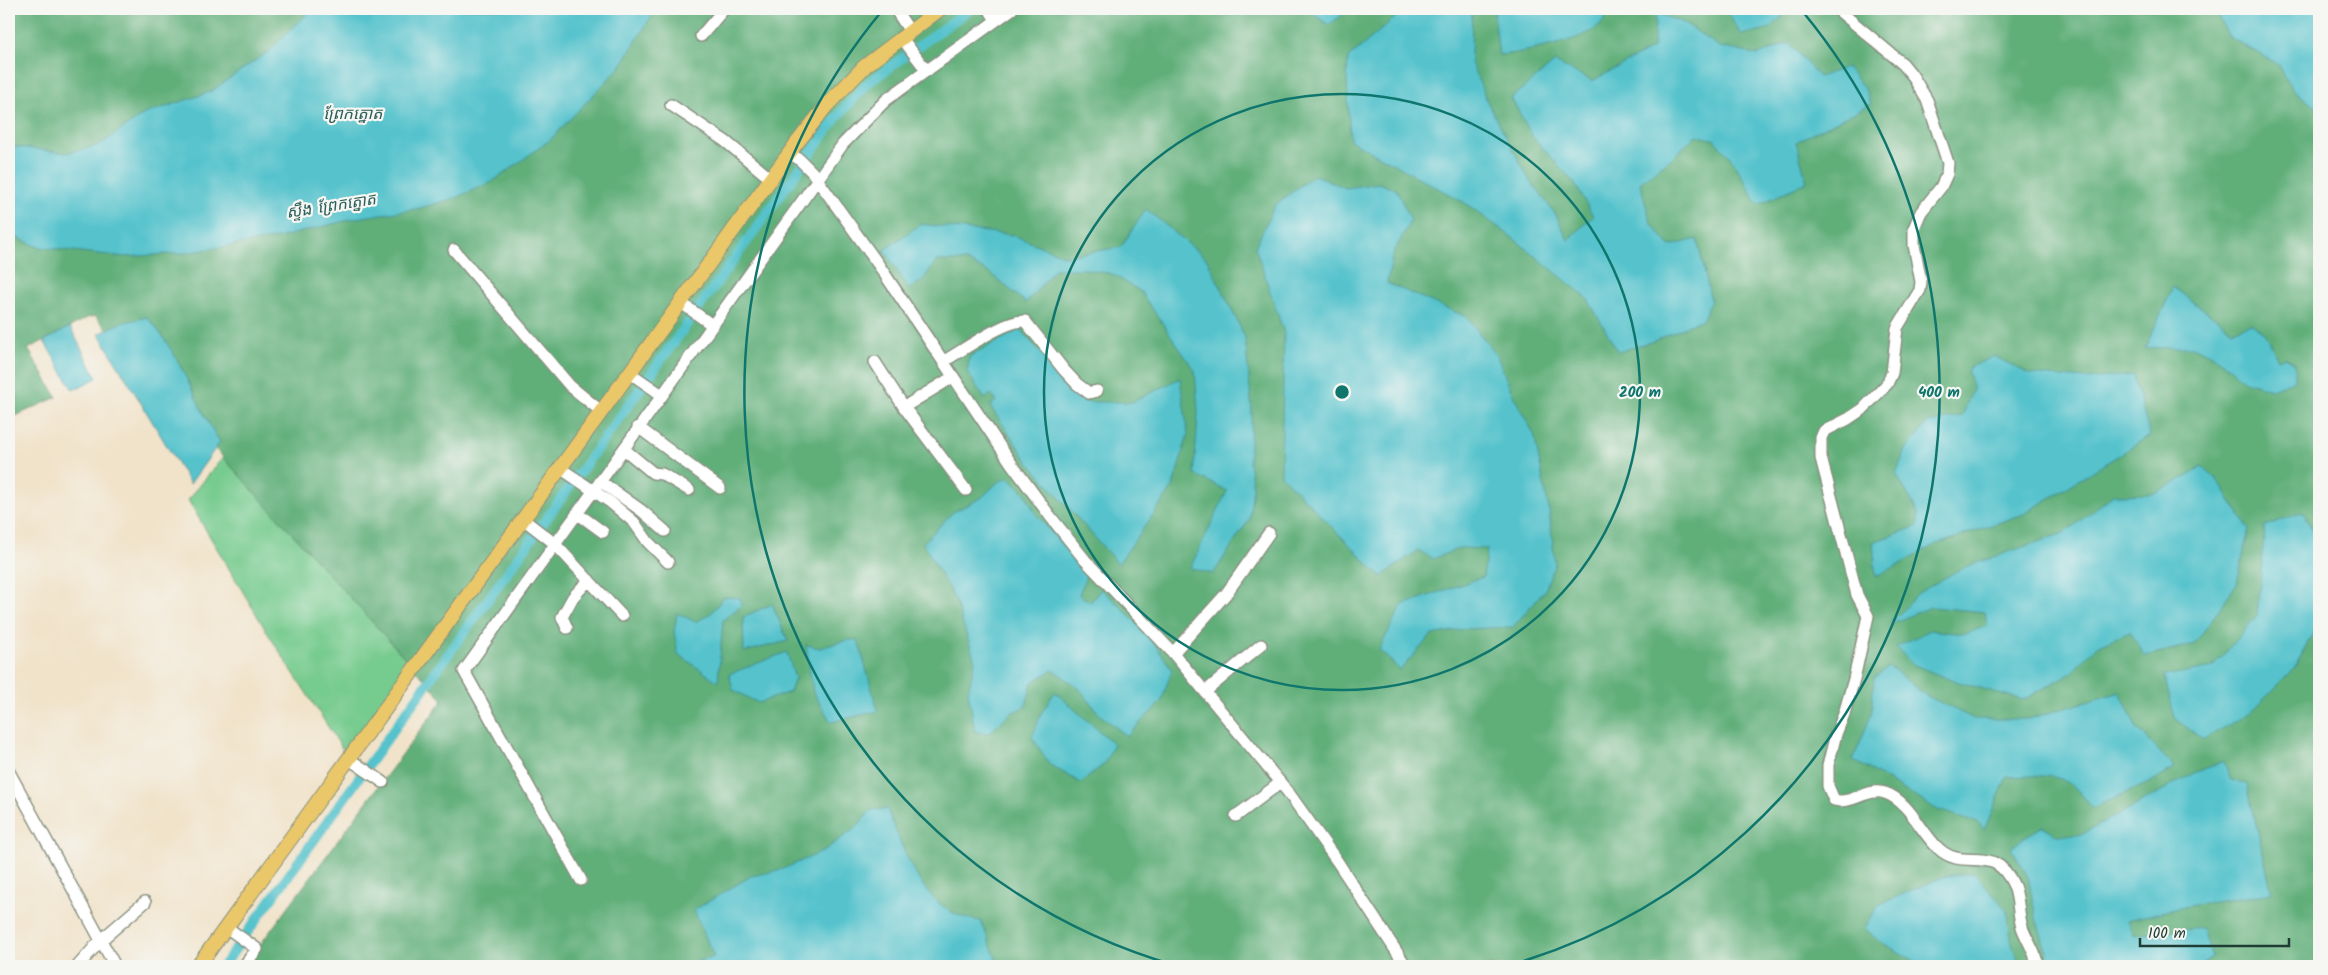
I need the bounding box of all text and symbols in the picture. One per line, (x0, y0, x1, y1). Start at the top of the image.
water label: ព្រែកត្នោត (323, 102, 383, 127)
water label: ស្ទឹង ព្រែកត្នោត (285, 187, 379, 226)
text: 200 m (1619, 381, 1661, 405)
text: 400 m (1918, 381, 1960, 405)
centre of rings (1333, 383, 1351, 401)
scale bar (2140, 915, 2289, 947)
text: 100 m (2148, 922, 2186, 946)

